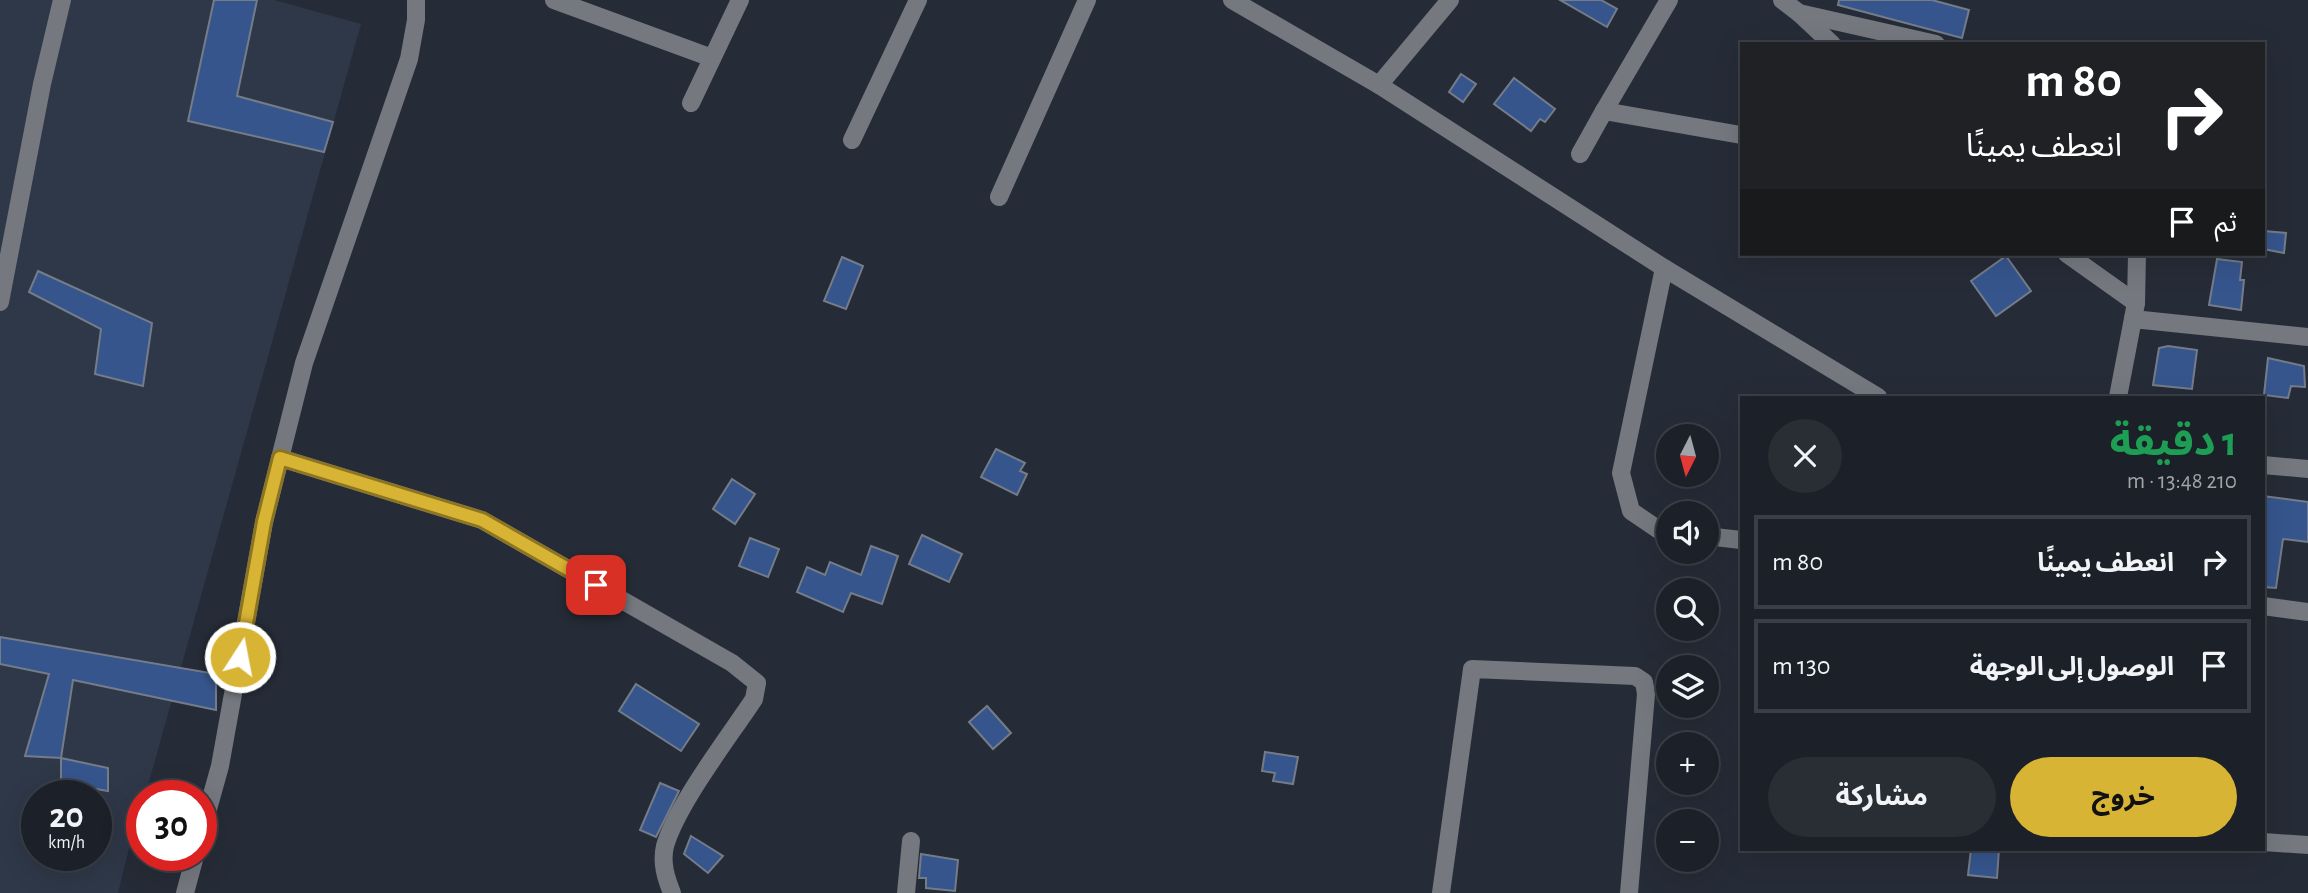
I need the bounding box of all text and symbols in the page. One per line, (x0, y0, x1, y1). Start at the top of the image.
text: 80 m (2025, 57, 2122, 106)
icon: right (2146, 70, 2237, 161)
text: انعطف يمينًا (1966, 130, 2122, 162)
icon: arrive (2163, 203, 2201, 241)
text: ثم (2215, 210, 2237, 236)
button: close (1768, 419, 1842, 493)
text: 1 دقيقة (2110, 421, 2237, 463)
north arrow (1656, 424, 1718, 486)
map controls (1656, 424, 1719, 872)
text: 210 m · 13:48 (2127, 470, 2237, 493)
button: sound (1656, 501, 1719, 564)
icon: right (2195, 543, 2233, 581)
text: 80 m (1772, 549, 1823, 575)
text: انعطف يمينًا (2037, 550, 2174, 576)
pin (566, 555, 626, 615)
icon: arrive (577, 566, 615, 604)
button: search (1656, 578, 1719, 641)
position arrow (203, 620, 277, 694)
icon: arrive (2195, 647, 2233, 685)
text: 130 m (1772, 653, 1831, 679)
text: الوصول إلى الوجهة (1970, 654, 2174, 680)
button: layers (1656, 655, 1719, 718)
button: + (1656, 732, 1719, 795)
button: مشاركة (1768, 757, 1996, 837)
button: خروج (2010, 757, 2237, 837)
speed limit sign: 30 (126, 780, 217, 871)
text: 20 (49, 799, 84, 834)
button: − (1656, 809, 1719, 872)
text: km/h (48, 834, 85, 852)

